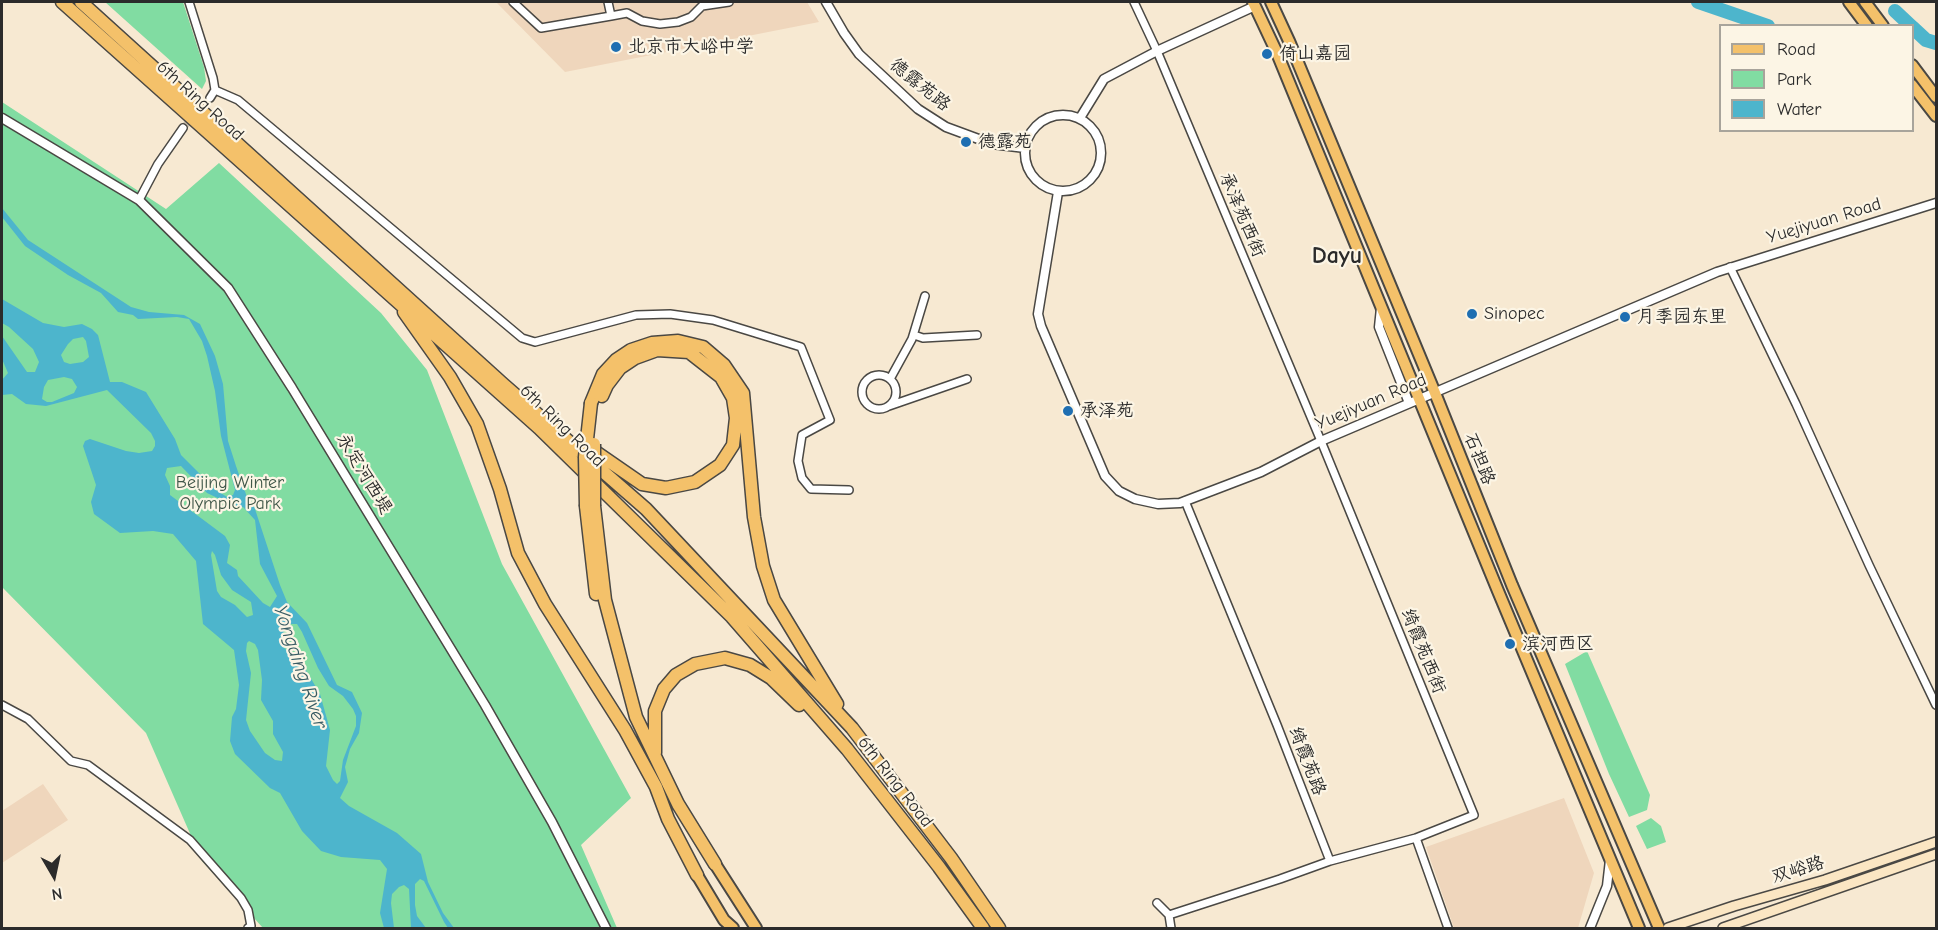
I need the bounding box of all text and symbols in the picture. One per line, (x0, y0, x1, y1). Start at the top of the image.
legend (1719, 24, 1914, 132)
place label: 北京市大峪中学 (628, 36, 754, 58)
text: Road (1777, 39, 1816, 60)
marker: 北京市大峪中学 (609, 40, 623, 54)
place label: 倚山嘉园 (1279, 43, 1351, 65)
marker: 倚山嘉园 (1260, 47, 1274, 61)
street label: 德露苑路 (885, 54, 955, 116)
street label: 6th Ring Road (152, 56, 248, 146)
text: Park (1777, 69, 1811, 90)
text: Water (1777, 99, 1821, 120)
place label: 德露苑 (978, 131, 1032, 153)
marker: 德露苑 (959, 135, 973, 149)
street label: 承泽苑西街 (1214, 169, 1270, 261)
street label: Yuejiyuan Road (1764, 193, 1884, 249)
district label: Dayu (1312, 242, 1362, 270)
place label: Sinopec (1484, 303, 1545, 325)
place label: 月季园东里 (1637, 306, 1727, 328)
marker: Sinopec (1465, 307, 1479, 321)
marker: 月季园东里 (1618, 310, 1632, 324)
street label: Yuejiyuan Road (1312, 369, 1430, 435)
street label: 6th Ring Road (515, 380, 609, 472)
place label: 承泽苑 (1080, 400, 1134, 422)
marker: 承泽苑 (1061, 404, 1075, 418)
street label: 永定河西堤 (332, 430, 396, 518)
street label: 石担路 (1459, 430, 1499, 488)
park label: Beijing Winter Olympic Park (176, 472, 284, 514)
water label: Yongding River (268, 602, 332, 732)
street label: 绮霞苑西街 (1396, 605, 1450, 697)
place label: 滨河西区 (1522, 633, 1594, 655)
marker: 滨河西区 (1503, 637, 1517, 651)
street label: 绮霞苑路 (1284, 724, 1330, 798)
street label: 6th Ring Road (853, 732, 937, 832)
north arrow (24, 846, 84, 906)
street label: 双峪路 (1769, 852, 1827, 888)
text: N (50, 884, 63, 903)

